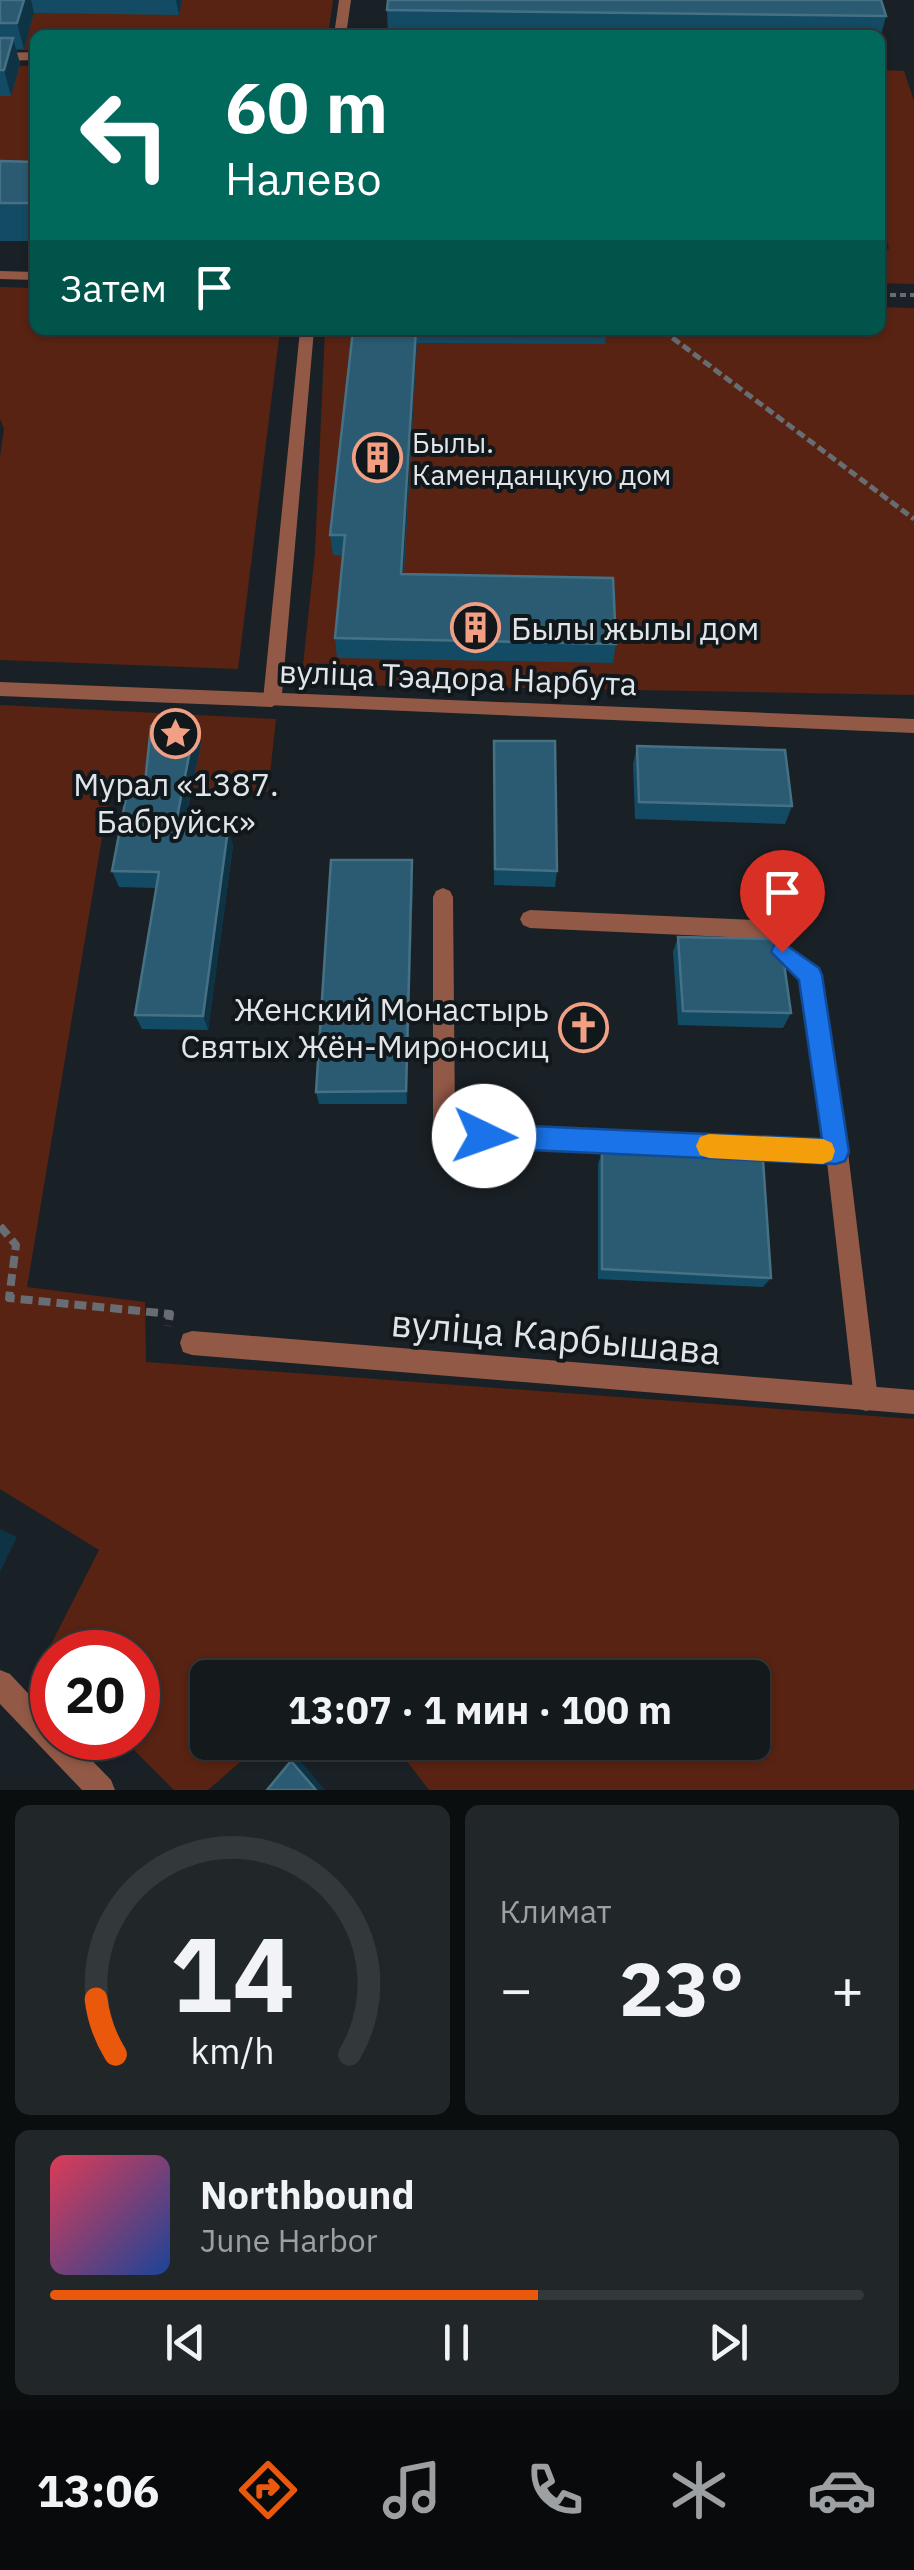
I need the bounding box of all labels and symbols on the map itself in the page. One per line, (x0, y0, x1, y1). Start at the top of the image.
place label: Былы. Каменданцкую дом (412, 424, 671, 493)
building icon: Былы. Каменданцкую дом (351, 432, 403, 484)
building icon: Былы жылы дом (450, 602, 502, 654)
place label: Былы жылы дом (511, 607, 759, 649)
street label: вуліца Тэадора Нарбута (278, 650, 638, 704)
place icon: Мурал «1387. Бабруйск» (150, 708, 202, 760)
place label: Мурал «1387. Бабруйск» (73, 763, 279, 842)
pin (740, 850, 825, 953)
place label: Женский Монастырь Святых Жён-Мироносиц (180, 988, 549, 1067)
church icon: Женский Монастырь Святых Жён-Мироносиц (558, 1001, 610, 1053)
position arrow (432, 1084, 536, 1188)
street label: вуліца Карбышава (389, 1297, 723, 1375)
speed limit sign: 20 (30, 1630, 160, 1760)

